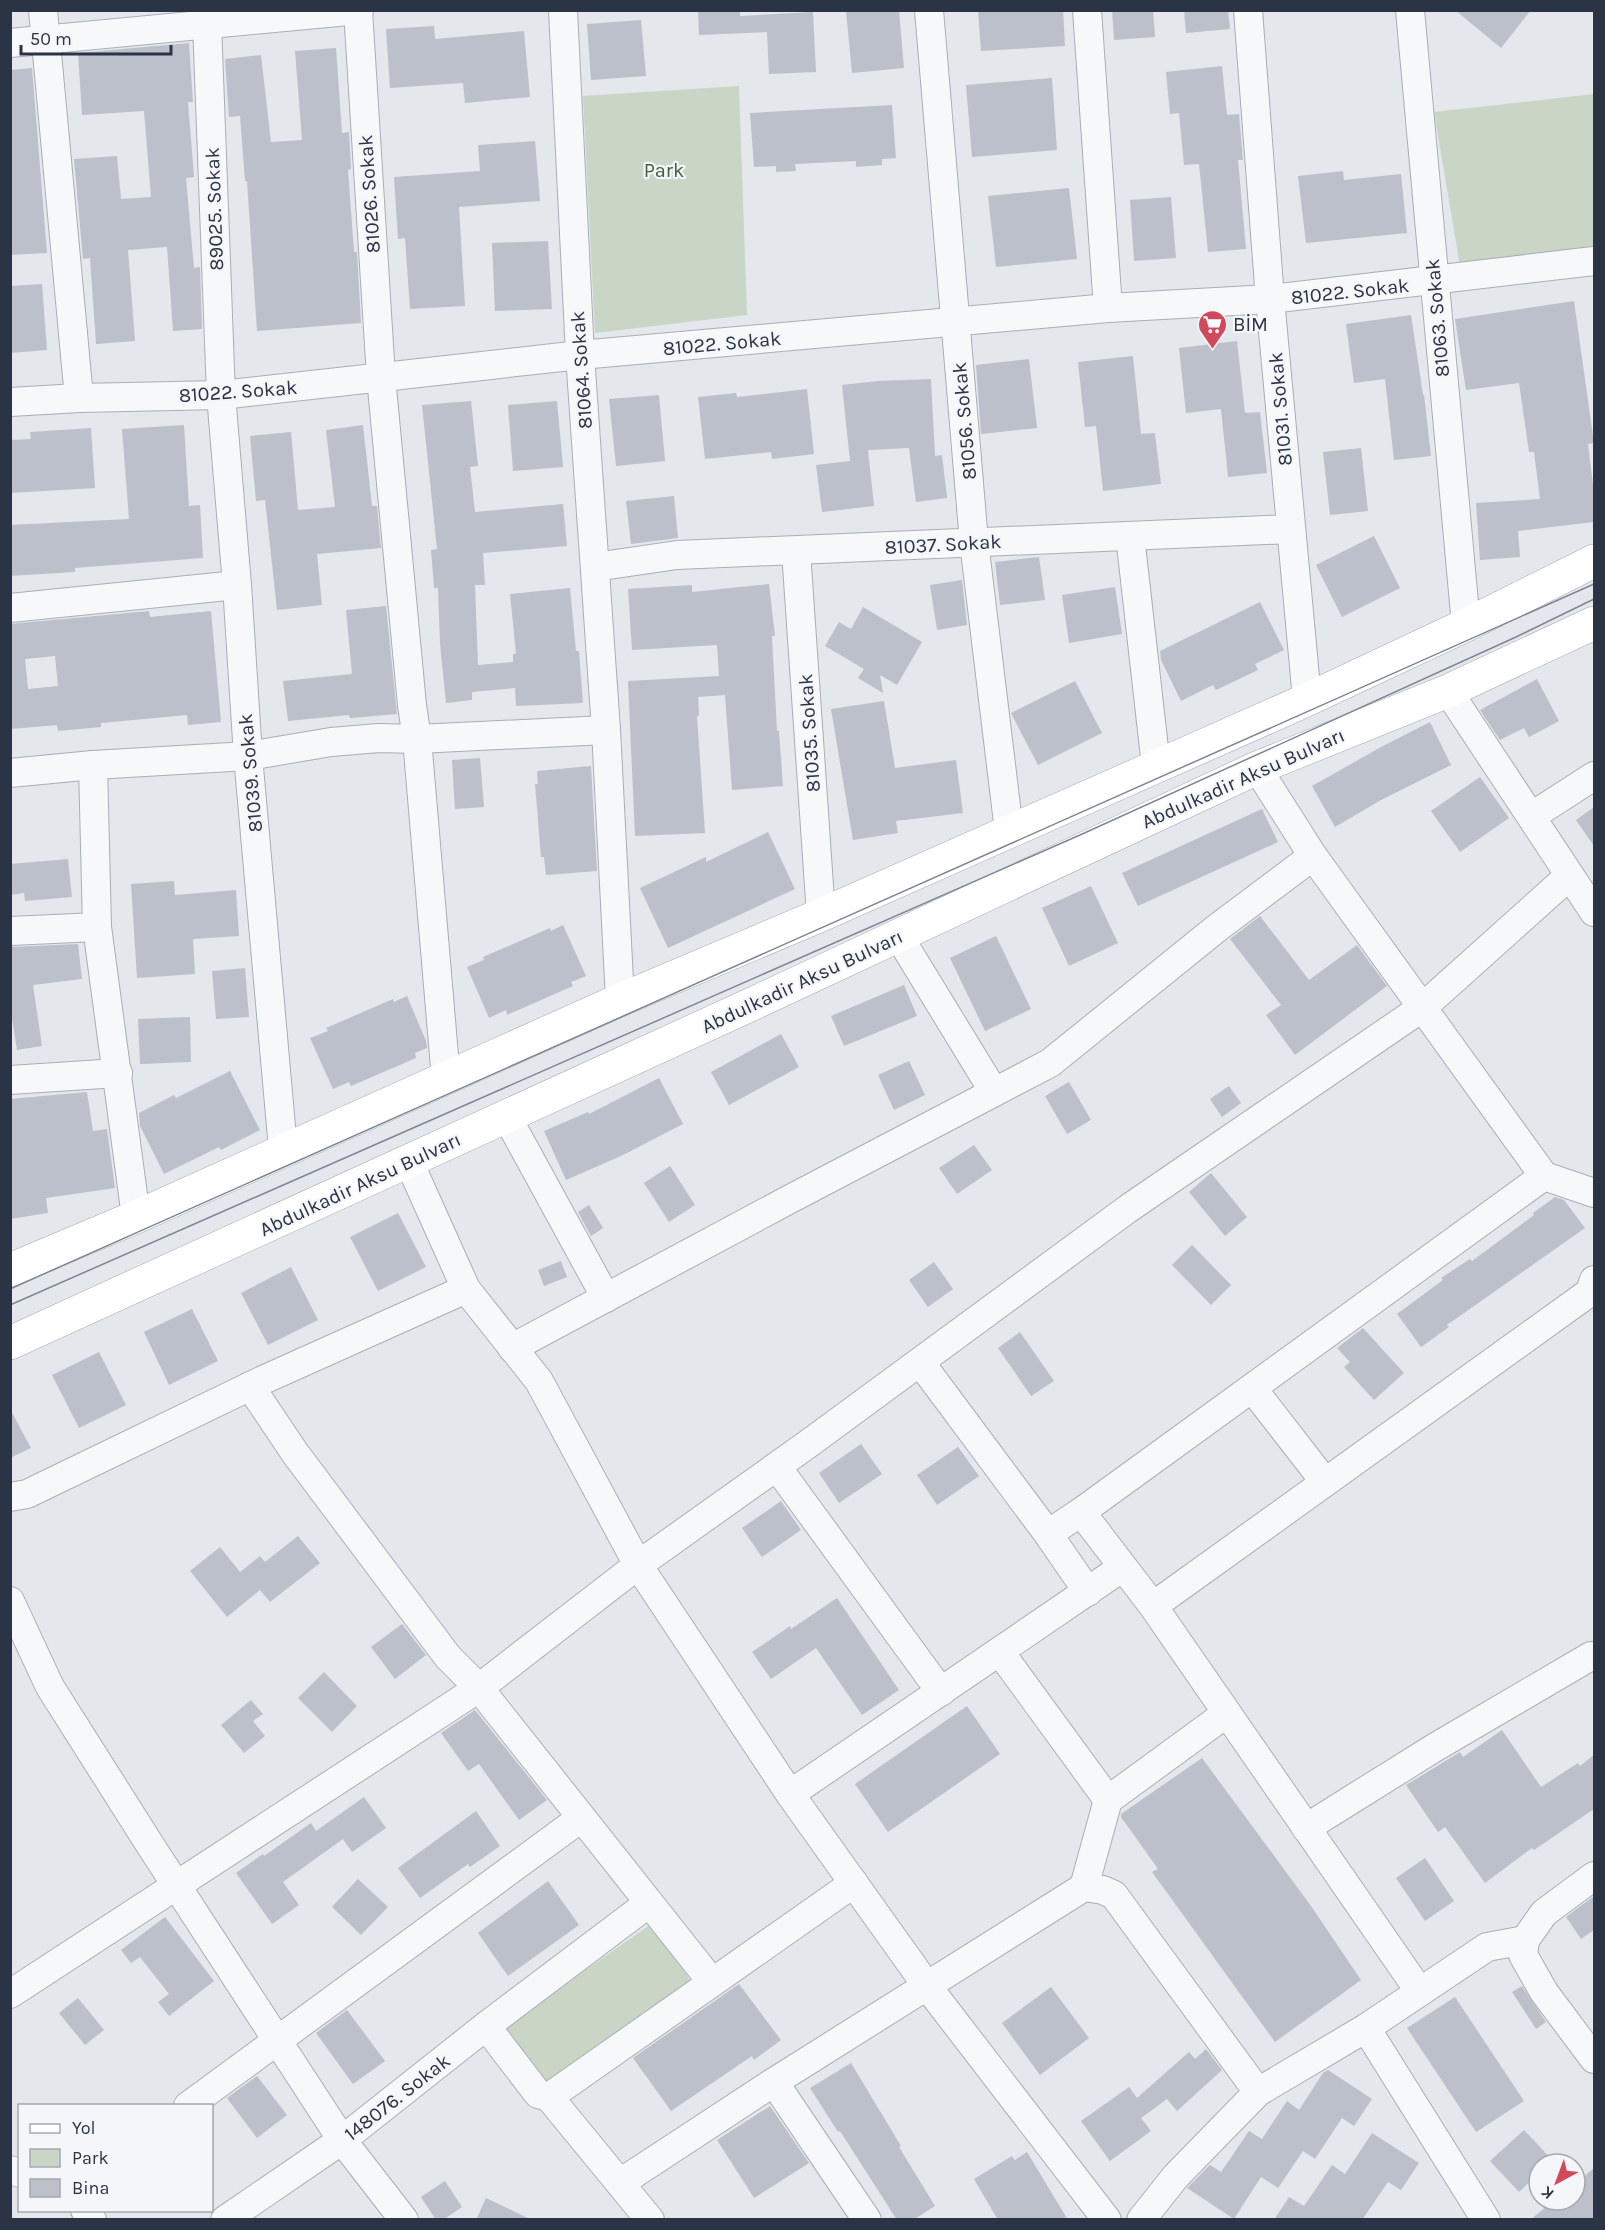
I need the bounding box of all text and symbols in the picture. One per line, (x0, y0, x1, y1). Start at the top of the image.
scale bar (21, 18, 171, 56)
text: 50 m (30, 28, 72, 50)
street label: 81026. Sokak (354, 134, 385, 254)
street label: 89025. Sokak (201, 147, 228, 271)
park label: Park (644, 159, 684, 182)
street label: 81063. Sokak (1421, 258, 1454, 378)
street label: 81022. Sokak (1290, 274, 1410, 309)
supermarket icon: BİM (1196, 308, 1228, 350)
street label: 81064. Sokak (566, 310, 597, 430)
place label: BİM (1233, 313, 1268, 336)
street label: 81022. Sokak (662, 327, 782, 360)
street label: 81031. Sokak (1264, 351, 1297, 467)
street label: 81056. Sokak (948, 361, 981, 481)
street label: 81022. Sokak (178, 376, 298, 407)
street label: 81037. Sokak (884, 530, 1002, 559)
street label: 81035. Sokak (794, 673, 825, 793)
street label: 81039. Sokak (234, 713, 267, 833)
street label: Abdulkadir Aksu Bulvarı (1138, 723, 1348, 834)
street label: Abdulkadir Aksu Bulvarı (698, 925, 907, 1038)
street label: Abdulkadir Aksu Bulvarı (256, 1128, 465, 1241)
street label: 148076. Sokak (340, 2049, 455, 2146)
legend (18, 2104, 213, 2212)
text: Yol (72, 2117, 96, 2139)
text: Park (72, 2147, 109, 2169)
north arrow (1527, 2152, 1587, 2212)
text: Bina (72, 2177, 109, 2199)
text: K (1537, 2182, 1558, 2204)

